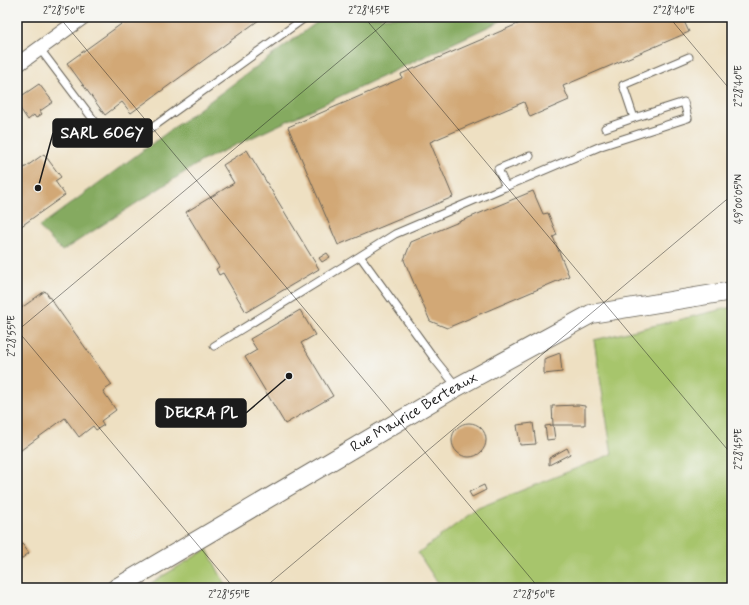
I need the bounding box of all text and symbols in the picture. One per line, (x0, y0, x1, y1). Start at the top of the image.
text: 2°28'50"E (43, 4, 85, 18)
text: 2°28'45"E (348, 4, 390, 18)
text: 2°28'40"E (653, 4, 695, 18)
text: 2°28'40"E (732, 65, 746, 107)
callout: SARL GOGY (53, 119, 152, 147)
text: SARL GOGY (60, 123, 144, 144)
text: 49°00'05"N (732, 174, 746, 224)
text: 2°28'55"E (5, 315, 19, 357)
street label: Rue Maurice Berteaux (347, 367, 482, 457)
callout: DEKRA PL (156, 399, 246, 427)
text: DEKRA PL (164, 403, 238, 424)
text: 2°28'45"E (732, 428, 746, 470)
text: 2°28'55"E (208, 588, 250, 602)
text: 2°28'50"E (513, 588, 555, 602)

